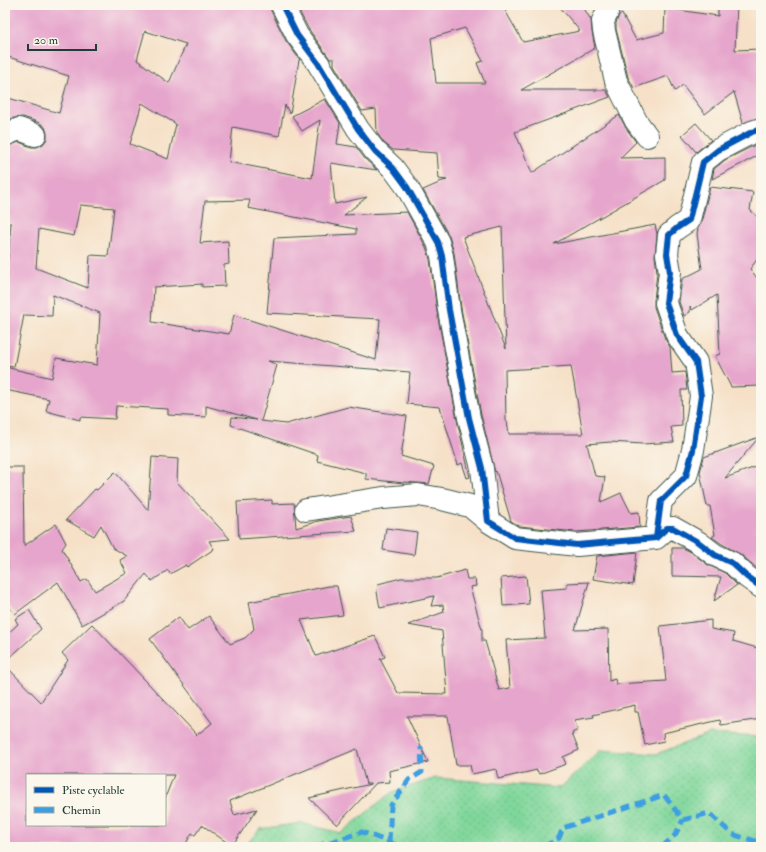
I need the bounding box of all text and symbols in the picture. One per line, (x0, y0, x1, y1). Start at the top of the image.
scale bar (28, 26, 96, 52)
text: 20 m (34, 33, 59, 48)
legend (26, 774, 166, 826)
text: Piste cyclable (62, 783, 124, 798)
text: Chemin (62, 803, 101, 818)

